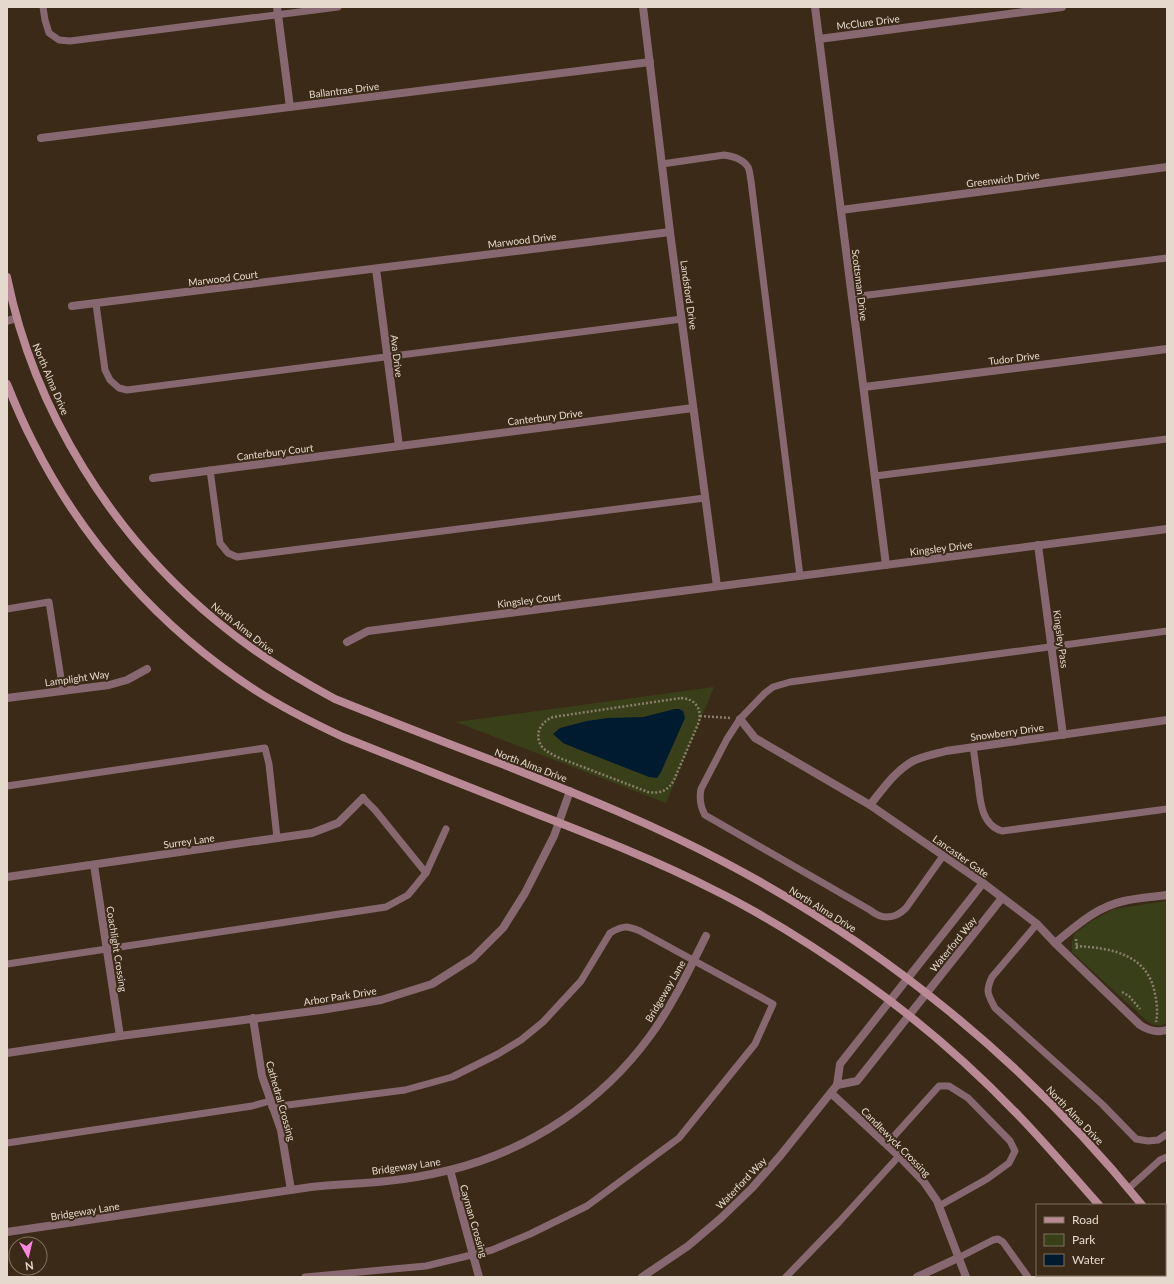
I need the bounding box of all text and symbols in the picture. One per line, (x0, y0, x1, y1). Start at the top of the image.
street label: McClure Drive (836, 12, 900, 32)
street label: Ballantrae Drive (308, 80, 380, 100)
street label: Greenwich Drive (966, 169, 1040, 189)
street label: Marwood Drive (487, 230, 557, 250)
street label: Scottsman Drive (850, 249, 870, 321)
street label: Landsford Drive (678, 259, 700, 331)
street label: Marwood Court (187, 268, 259, 288)
street label: Ava Drive (388, 334, 406, 378)
street label: North Alma Drive (30, 341, 72, 417)
street label: Tudor Drive (988, 349, 1040, 367)
street label: Canterbury Drive (507, 406, 583, 428)
street label: Canterbury Court (236, 441, 314, 463)
street label: Kingsley Drive (909, 538, 973, 558)
street label: Kingsley Court (496, 590, 562, 610)
street label: North Alma Drive (209, 600, 277, 656)
street label: Kingsley Pass (1051, 609, 1071, 669)
street label: Lamplight Way (44, 667, 111, 688)
street label: Snowberry Drive (970, 721, 1044, 743)
street label: North Alma Drive (493, 746, 569, 784)
street label: Surrey Lane (163, 831, 215, 851)
street label: Lancaster Gate (931, 832, 991, 880)
street label: North Alma Drive (787, 884, 859, 934)
street label: Coachlight Crossing (104, 905, 130, 993)
street label: Waterford Way (927, 913, 979, 974)
street label: Bridgeway Lane (642, 958, 688, 1024)
street label: Arbor Park Drive (303, 984, 377, 1008)
street label: Cathedral Crossing (264, 1060, 298, 1142)
street label: North Alma Drive (1044, 1083, 1106, 1147)
street label: Candlewyck Crossing (859, 1105, 933, 1179)
street label: Waterford Way (713, 1154, 769, 1211)
street label: Bridgeway Lane (371, 1155, 441, 1177)
street label: Cayman Crossing (458, 1183, 490, 1259)
street label: Bridgeway Lane (50, 1200, 120, 1222)
legend (1036, 1204, 1166, 1276)
text: Road (1072, 1212, 1099, 1227)
text: Park (1072, 1232, 1096, 1247)
north arrow (8, 1236, 48, 1276)
text: Water (1072, 1252, 1105, 1267)
text: N (24, 1259, 35, 1273)

